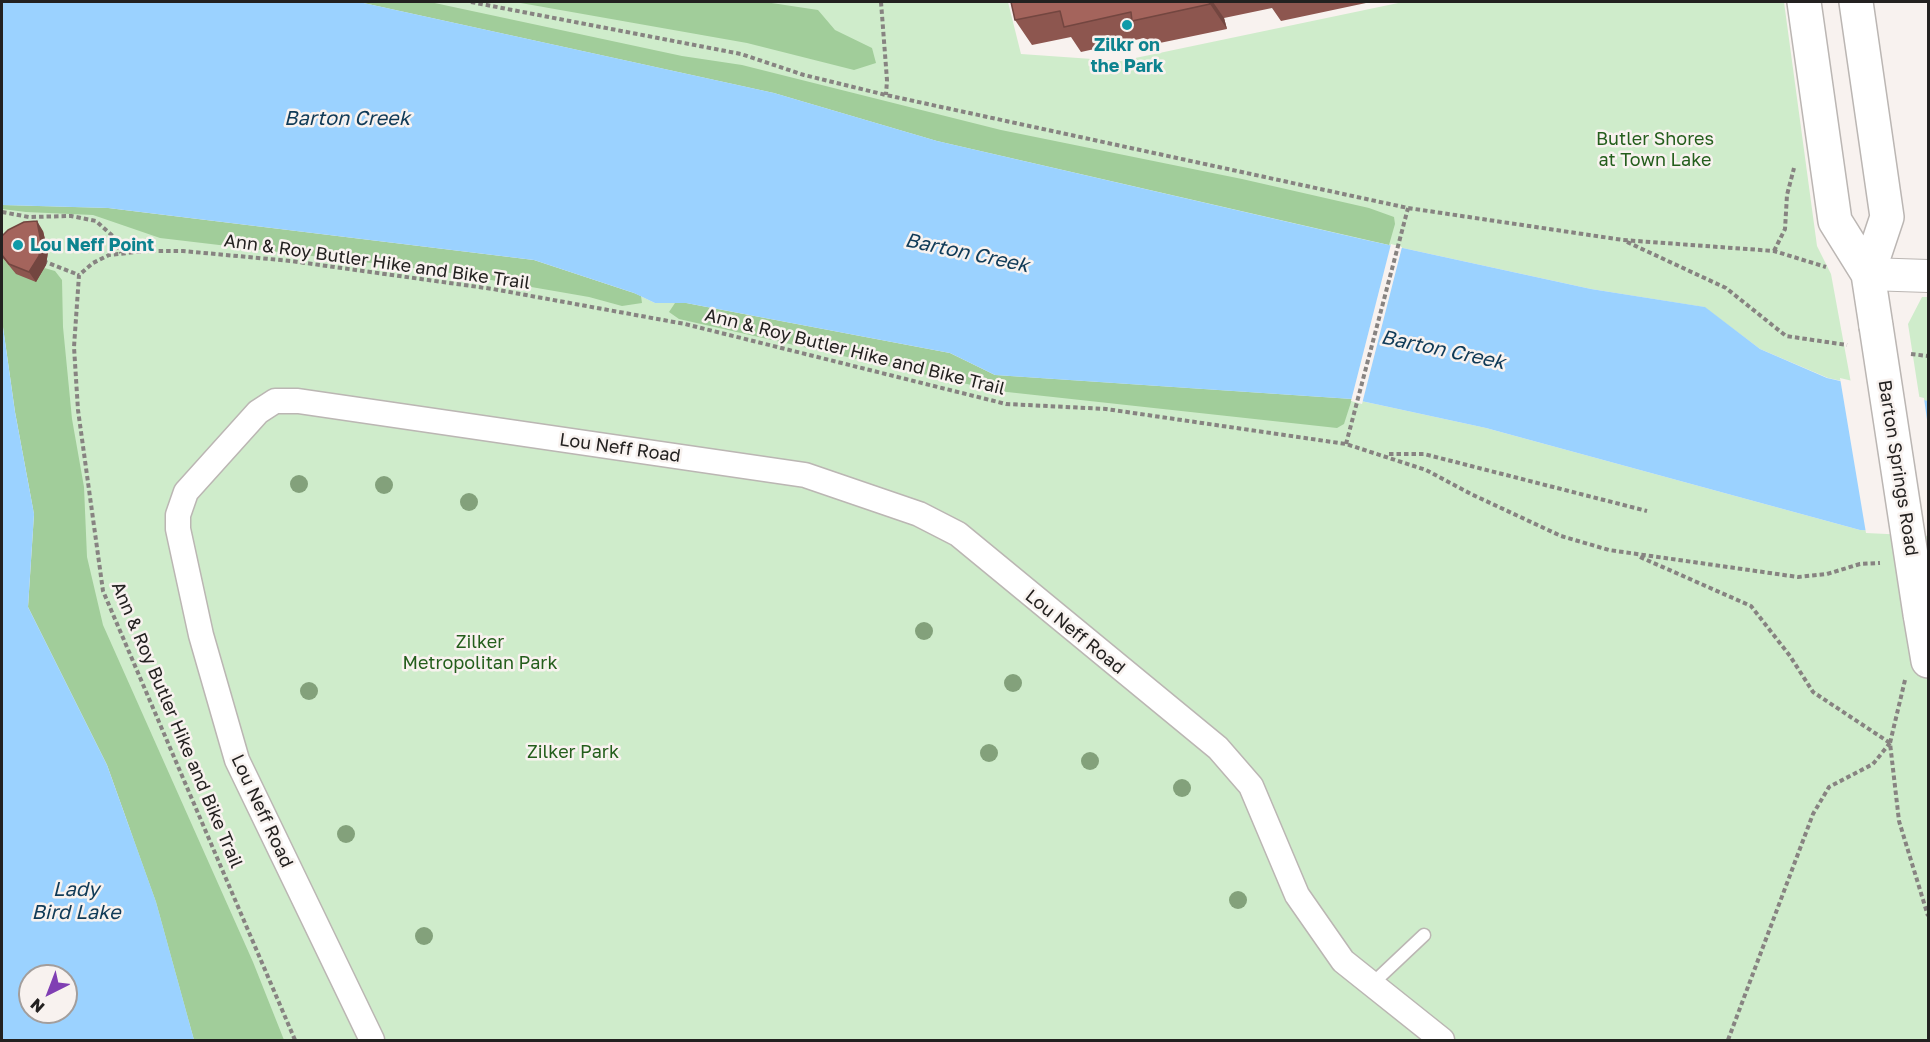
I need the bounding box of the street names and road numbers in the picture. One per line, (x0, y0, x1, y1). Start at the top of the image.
street label: Ann & Roy Butler Hike and Bike Trail (223, 230, 531, 294)
street label: Ann & Roy Butler Hike and Bike Trail (703, 304, 1007, 400)
street label: Barton Springs Road (1873, 378, 1923, 558)
street label: Lou Neff Road (558, 429, 682, 467)
street label: Ann & Roy Butler Hike and Bike Trail (107, 579, 247, 871)
street label: Lou Neff Road (1021, 585, 1129, 679)
street label: Lou Neff Road (226, 751, 298, 871)

